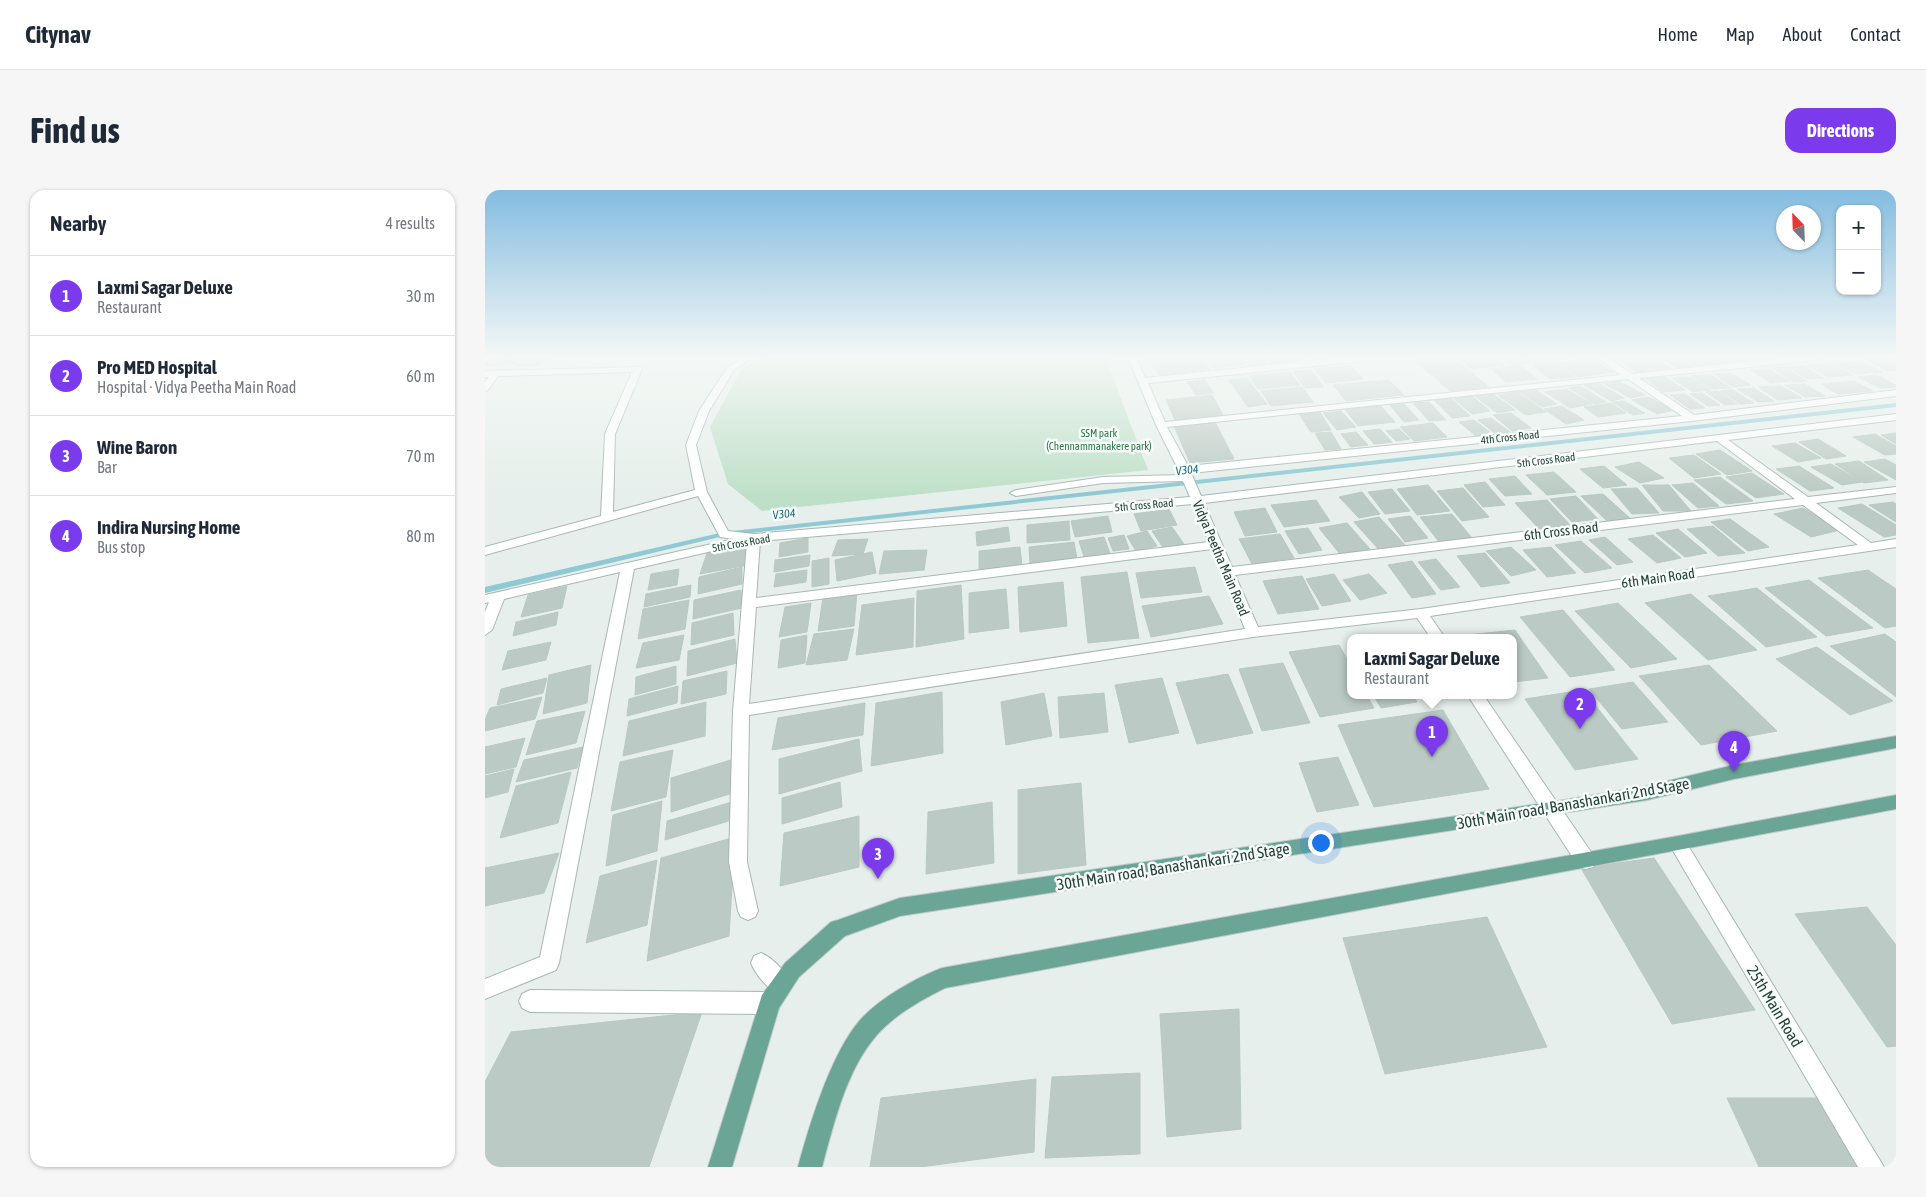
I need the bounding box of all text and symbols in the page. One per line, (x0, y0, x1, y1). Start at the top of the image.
text: Citynav (25, 21, 91, 48)
text: Home (1658, 24, 1698, 45)
text: Map (1726, 24, 1755, 45)
text: About (1783, 24, 1822, 45)
text: Contact (1850, 24, 1901, 45)
button: Directions (1785, 108, 1896, 153)
text: Find us (30, 110, 120, 150)
north arrow (1776, 205, 1821, 250)
map controls (1836, 205, 1881, 295)
button: + (1836, 205, 1881, 250)
text: Nearby (50, 211, 106, 235)
text: 4 results (385, 214, 435, 232)
button: − (1836, 250, 1881, 295)
text: Laxmi Sagar Deluxe (97, 276, 233, 298)
text: 1 (62, 287, 70, 305)
text: 30 m (406, 287, 435, 305)
text: Restaurant (97, 298, 162, 316)
text: Pro MED Hospital (97, 356, 217, 378)
text: 2 (62, 367, 70, 385)
text: 60 m (406, 367, 435, 385)
text: Hospital · Vidya Peetha Main Road (97, 378, 296, 396)
park label: SSM park (Chennammanakere park) (1046, 427, 1152, 452)
street label: 4th Cross Road (1480, 428, 1540, 446)
text: Wine Baron (97, 436, 177, 458)
text: 3 (62, 447, 70, 465)
text: 70 m (406, 447, 435, 465)
street label: 5th Cross Road (1516, 450, 1576, 470)
text: Bar (97, 458, 117, 476)
water label: V304 (1175, 462, 1199, 478)
street label: 5th Cross Road (1114, 496, 1174, 514)
street label: Vidya Peetha Main Road (1189, 498, 1253, 618)
water label: V304 (772, 506, 796, 522)
text: Indira Nursing Home (97, 516, 240, 538)
street label: 6th Cross Road (1523, 518, 1599, 544)
text: 4 (62, 527, 70, 545)
text: 80 m (406, 527, 435, 545)
street label: 5th Cross Road (711, 532, 771, 554)
text: Bus stop (97, 538, 145, 556)
street label: 6th Main Road (1620, 565, 1696, 591)
popup (1347, 634, 1517, 699)
text: Laxmi Sagar Deluxe (1364, 647, 1500, 669)
text: Restaurant (1364, 669, 1429, 687)
pin: 2 (1564, 688, 1596, 729)
pin: 1 (1416, 716, 1448, 757)
pin: 4 (1718, 731, 1750, 772)
street label: 30th Main road, Banashankari 2nd Stage (1456, 774, 1691, 833)
your location (1308, 830, 1334, 856)
pin: 3 (862, 838, 894, 879)
street label: 30th Main road, Banashankari 2nd Stage (1055, 839, 1291, 894)
street label: 25th Main Road (1744, 962, 1806, 1050)

